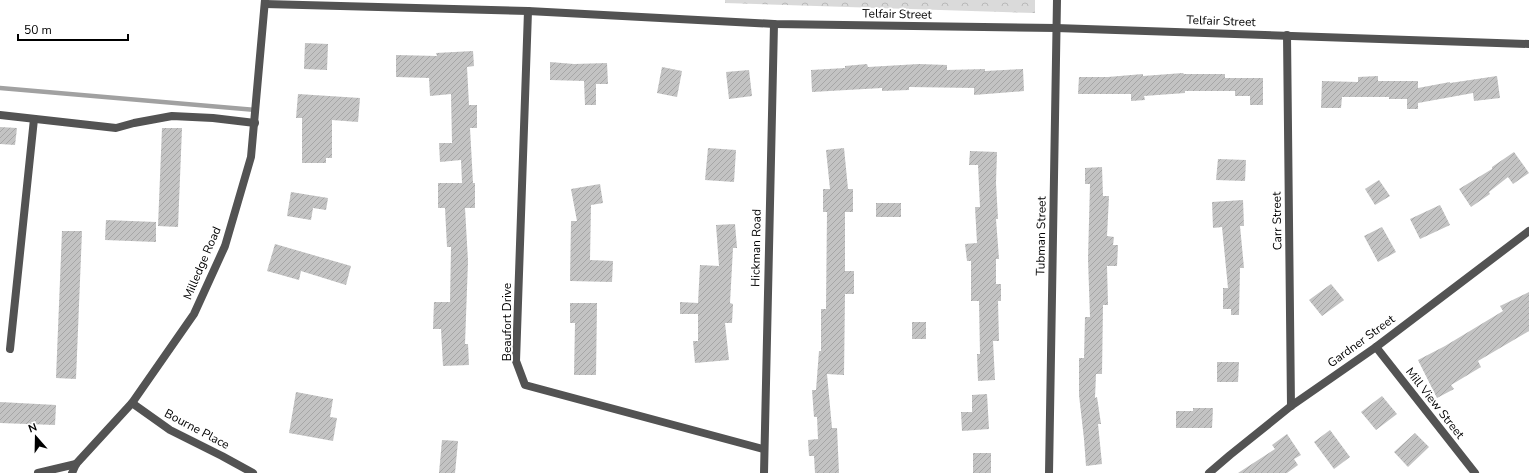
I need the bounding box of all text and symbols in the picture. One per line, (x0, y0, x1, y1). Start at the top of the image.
street label: Telfair Street (862, 5, 933, 23)
street label: Telfair Street (1186, 12, 1257, 30)
scale bar (18, 16, 128, 42)
text: 50 m (24, 22, 52, 38)
street label: Carr Street (1268, 191, 1286, 250)
street label: Tubman Street (1032, 195, 1050, 276)
street label: Hickman Road (747, 209, 765, 287)
street label: Milledge Road (179, 224, 225, 302)
street label: Beaufort Drive (499, 283, 515, 361)
street label: Gardner Street (1324, 311, 1399, 371)
street label: Mill View Street (1402, 364, 1468, 443)
street label: Bourne Place (162, 405, 232, 453)
north arrow (16, 417, 56, 457)
text: N (26, 420, 39, 437)

